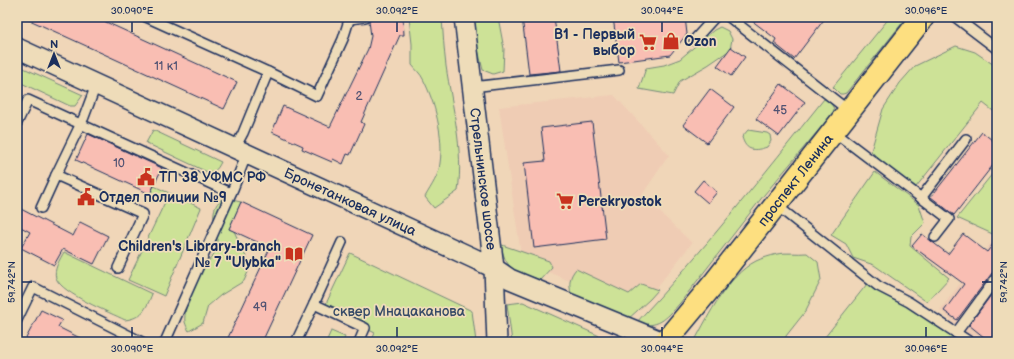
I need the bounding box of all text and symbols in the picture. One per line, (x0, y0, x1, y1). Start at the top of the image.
text: 30.090°E (111, 5, 154, 17)
text: 30.092°E (376, 5, 419, 17)
text: 30.094°E (641, 5, 684, 17)
text: 30.096°E (905, 5, 948, 17)
place label: В1 - Первый выбор (554, 26, 636, 59)
shop icon: Ozon (661, 31, 681, 51)
supermarket icon: В1 - Первый выбор (638, 32, 658, 52)
place label: Ozon (684, 33, 717, 50)
north arrow (34, 34, 74, 74)
text: N (50, 38, 58, 51)
house number: 11 к1 (154, 59, 178, 74)
house number: 2 (355, 89, 363, 104)
house number: 45 (773, 103, 787, 118)
street label: Стрельнинское шоссе (466, 107, 500, 251)
street label: проспект Ленина (754, 130, 837, 230)
house number: 10 (113, 156, 125, 171)
street label: Бронетанковая улица (281, 164, 420, 240)
public building icon: ТП 38 УФМС РФ (136, 167, 156, 187)
place label: ТП 38 УФМС РФ (159, 169, 266, 186)
public building icon: Отдел полиции №9 (76, 187, 96, 207)
place label: Отдел полиции №9 (99, 189, 227, 206)
supermarket icon: Perekryostok (555, 191, 575, 211)
place label: Perekryostok (578, 193, 662, 210)
place label: Children's Library-branch № 7 "Ulybka" (118, 238, 281, 271)
library icon: Children's Library-branch № 7 "Ulybka" (284, 244, 304, 264)
text: 59.742°N (6, 261, 18, 303)
text: 59.742°N (998, 261, 1010, 303)
house number: 49 (253, 300, 267, 315)
park label: сквер Мнацаканова (333, 303, 466, 320)
text: 30.090°E (111, 343, 154, 355)
text: 30.092°E (376, 343, 419, 355)
text: 30.094°E (641, 343, 684, 355)
text: 30.096°E (905, 343, 948, 355)

